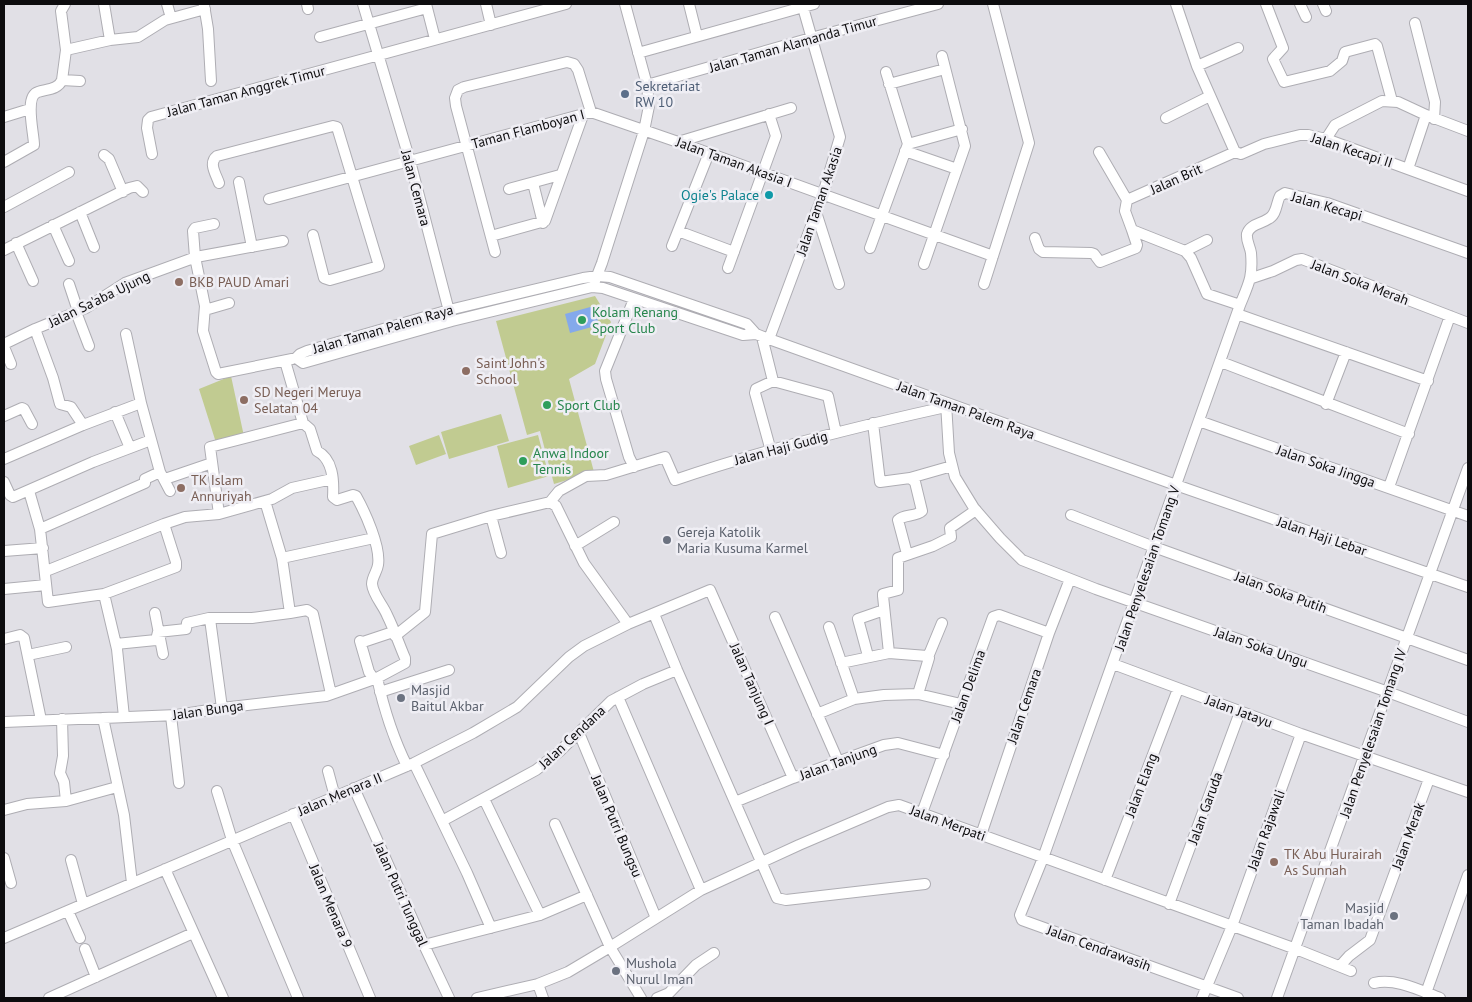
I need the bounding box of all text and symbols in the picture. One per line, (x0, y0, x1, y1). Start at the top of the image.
street label: Jalan Taman Alamanda Timur (706, 11, 879, 77)
street label: Jalan Taman Anggrek Timur (164, 61, 327, 121)
place label: Sekretariat RW 10 (635, 77, 700, 111)
marker: Sekretariat RW 10 (619, 88, 631, 100)
street label: Taman Flamboyan I (469, 105, 587, 153)
street label: Jalan Kecapi II (1308, 128, 1395, 172)
street label: Jalan Taman Akasia I (673, 132, 794, 191)
street label: Jalan Taman Akasia (792, 144, 846, 259)
street label: Jalan Cemara (397, 147, 435, 228)
street label: Jalan Brit (1146, 160, 1205, 199)
place label: Ogie's Palace (681, 186, 759, 204)
street label: Jalan Kecapi (1289, 187, 1364, 225)
marker: Ogie's Palace (763, 189, 775, 201)
street label: Jalan Soka Merah (1308, 255, 1411, 309)
street label: Jalan Sa'aba Ujung (44, 267, 153, 332)
place label: BKB PAUD Amari (189, 273, 289, 291)
marker: BKB PAUD Amari (173, 276, 185, 288)
street label: Jalan Taman Palem Raya (310, 300, 455, 358)
place label: Kolam Renang Sport Club (592, 303, 678, 337)
marker: Kolam Renang Sport Club (576, 314, 588, 326)
place label: Saint John's School (476, 354, 545, 388)
marker: Saint John's School (460, 365, 472, 377)
street label: Jalan Taman Palem Raya (894, 376, 1037, 443)
place label: SD Negeri Meruya Selatan 04 (254, 383, 362, 417)
marker: SD Negeri Meruya Selatan 04 (238, 394, 250, 406)
place label: Sport Club (557, 396, 620, 414)
marker: Sport Club (541, 399, 553, 411)
street label: Jalan Haji Gudig (731, 427, 830, 469)
street label: Jalan Soka Jingga (1273, 440, 1378, 491)
place label: Anwa Indoor Tennis (533, 444, 609, 478)
marker: Anwa Indoor Tennis (517, 455, 529, 467)
place label: TK Islam Annuriyah (191, 471, 252, 505)
marker: TK Islam Annuriyah (175, 482, 187, 494)
street label: Jalan Penyelesaian Tomang V (1110, 483, 1184, 654)
street label: Jalan Haji Lebar (1274, 512, 1370, 560)
place label: Gereja Katolik Maria Kusuma Karmel (677, 523, 808, 557)
marker: Gereja Katolik Maria Kusuma Karmel (661, 534, 673, 546)
street label: Jalan Soka Putih (1231, 567, 1330, 617)
street label: Jalan Soka Ungu (1211, 622, 1310, 671)
street label: Jalan Tanjung I (725, 639, 778, 728)
street label: Jalan Penyelesaian Tomang IV (1335, 646, 1410, 821)
street label: Jalan Delima (946, 647, 989, 726)
street label: Jalan Cemara (1002, 666, 1045, 747)
place label: Masjid Baitul Akbar (411, 681, 484, 715)
street label: Jalan Jatayu (1202, 690, 1275, 731)
marker: Masjid Baitul Akbar (395, 692, 407, 704)
street label: Jalan Bunga (170, 696, 245, 724)
street label: Jalan Cendana (534, 701, 609, 773)
street label: Jalan Tanjung (796, 740, 879, 785)
street label: Jalan Elang (1120, 750, 1161, 821)
street label: Jalan Menara II (294, 768, 385, 820)
street label: Jalan Garuda (1183, 769, 1226, 848)
street label: Jalan Putri Bungsu (587, 771, 647, 880)
street label: Jalan Rajawali (1243, 787, 1289, 874)
street label: Jalan Merak (1387, 800, 1429, 873)
street label: Jalan Merpati (907, 801, 988, 845)
street label: Jalan Putri Tunggal (369, 838, 432, 949)
place label: TK Abu Hurairah As Sunnah (1284, 845, 1382, 879)
marker: TK Abu Hurairah As Sunnah (1268, 856, 1280, 868)
street label: Jalan Menara 9 (305, 860, 357, 951)
place label: Masjid Taman Ibadah (1300, 899, 1384, 933)
marker: Masjid Taman Ibadah (1388, 910, 1400, 922)
street label: Jalan Cendrawasih (1044, 920, 1154, 975)
place label: Mushola Nurul Iman (626, 954, 693, 988)
marker: Mushola Nurul Iman (610, 965, 622, 977)

